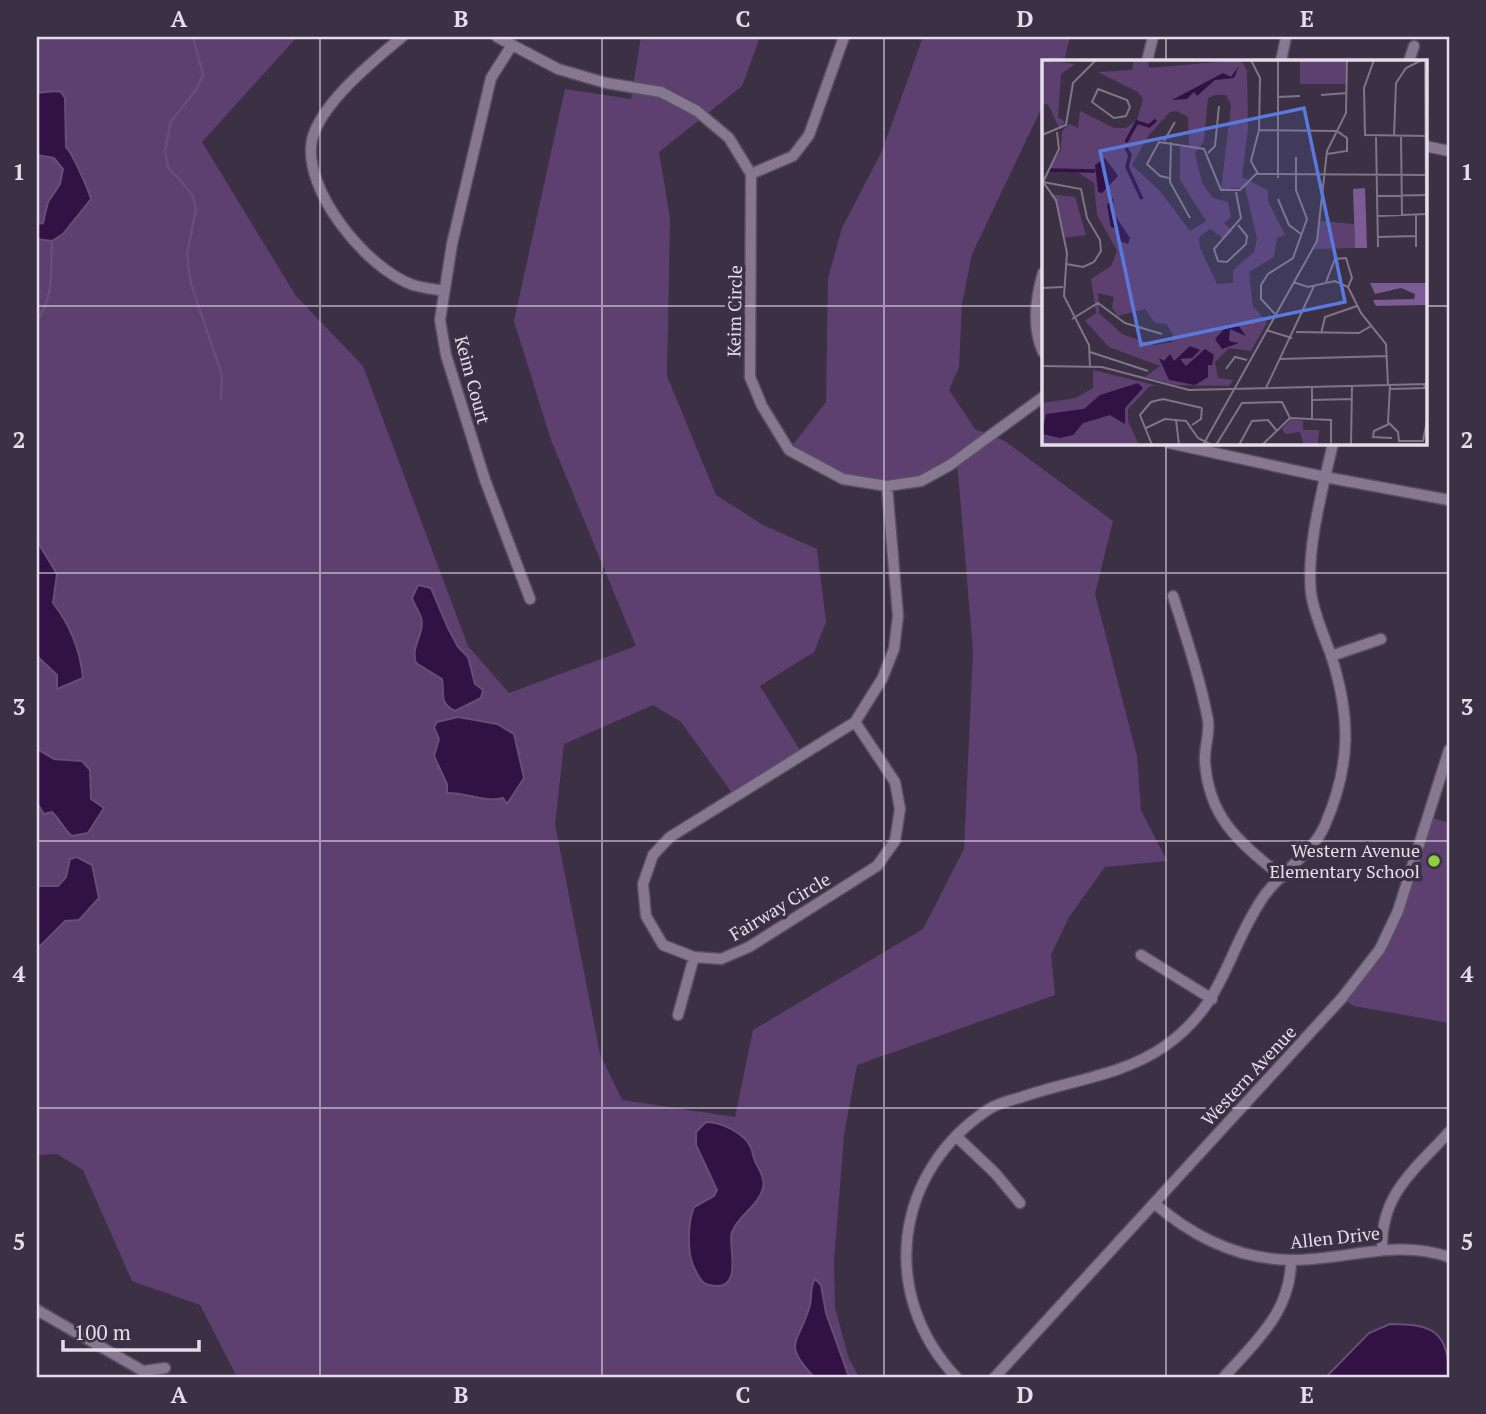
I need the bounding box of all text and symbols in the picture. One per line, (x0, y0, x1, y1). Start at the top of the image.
text: A (171, 3, 188, 34)
text: B (454, 3, 469, 34)
text: C (736, 3, 751, 34)
text: D (1017, 3, 1034, 34)
text: E (1300, 3, 1314, 34)
inset map (1042, 60, 1426, 444)
text: 1 (13, 156, 26, 187)
text: 1 (1461, 156, 1474, 187)
street label: Keim Circle (721, 265, 747, 357)
street label: Keim Court (450, 333, 496, 427)
text: 2 (13, 424, 26, 455)
text: 2 (1461, 424, 1474, 455)
text: 3 (13, 691, 26, 722)
text: 3 (1461, 691, 1474, 722)
place label: Western Avenue Elementary School (1269, 838, 1420, 883)
marker: Western Avenue Elementary School (1426, 853, 1442, 869)
street label: Fairway Circle (725, 867, 834, 946)
text: 4 (13, 958, 26, 989)
text: 4 (1461, 958, 1474, 989)
street label: Western Avenue (1196, 1020, 1301, 1131)
street label: Allen Drive (1289, 1220, 1381, 1254)
text: 5 (13, 1226, 26, 1257)
text: 5 (1461, 1226, 1474, 1257)
scale bar (63, 1309, 200, 1353)
text: 100 m (74, 1318, 131, 1346)
text: A (171, 1379, 188, 1410)
text: B (454, 1379, 469, 1410)
text: C (736, 1379, 751, 1410)
text: D (1017, 1379, 1034, 1410)
text: E (1300, 1379, 1314, 1410)

